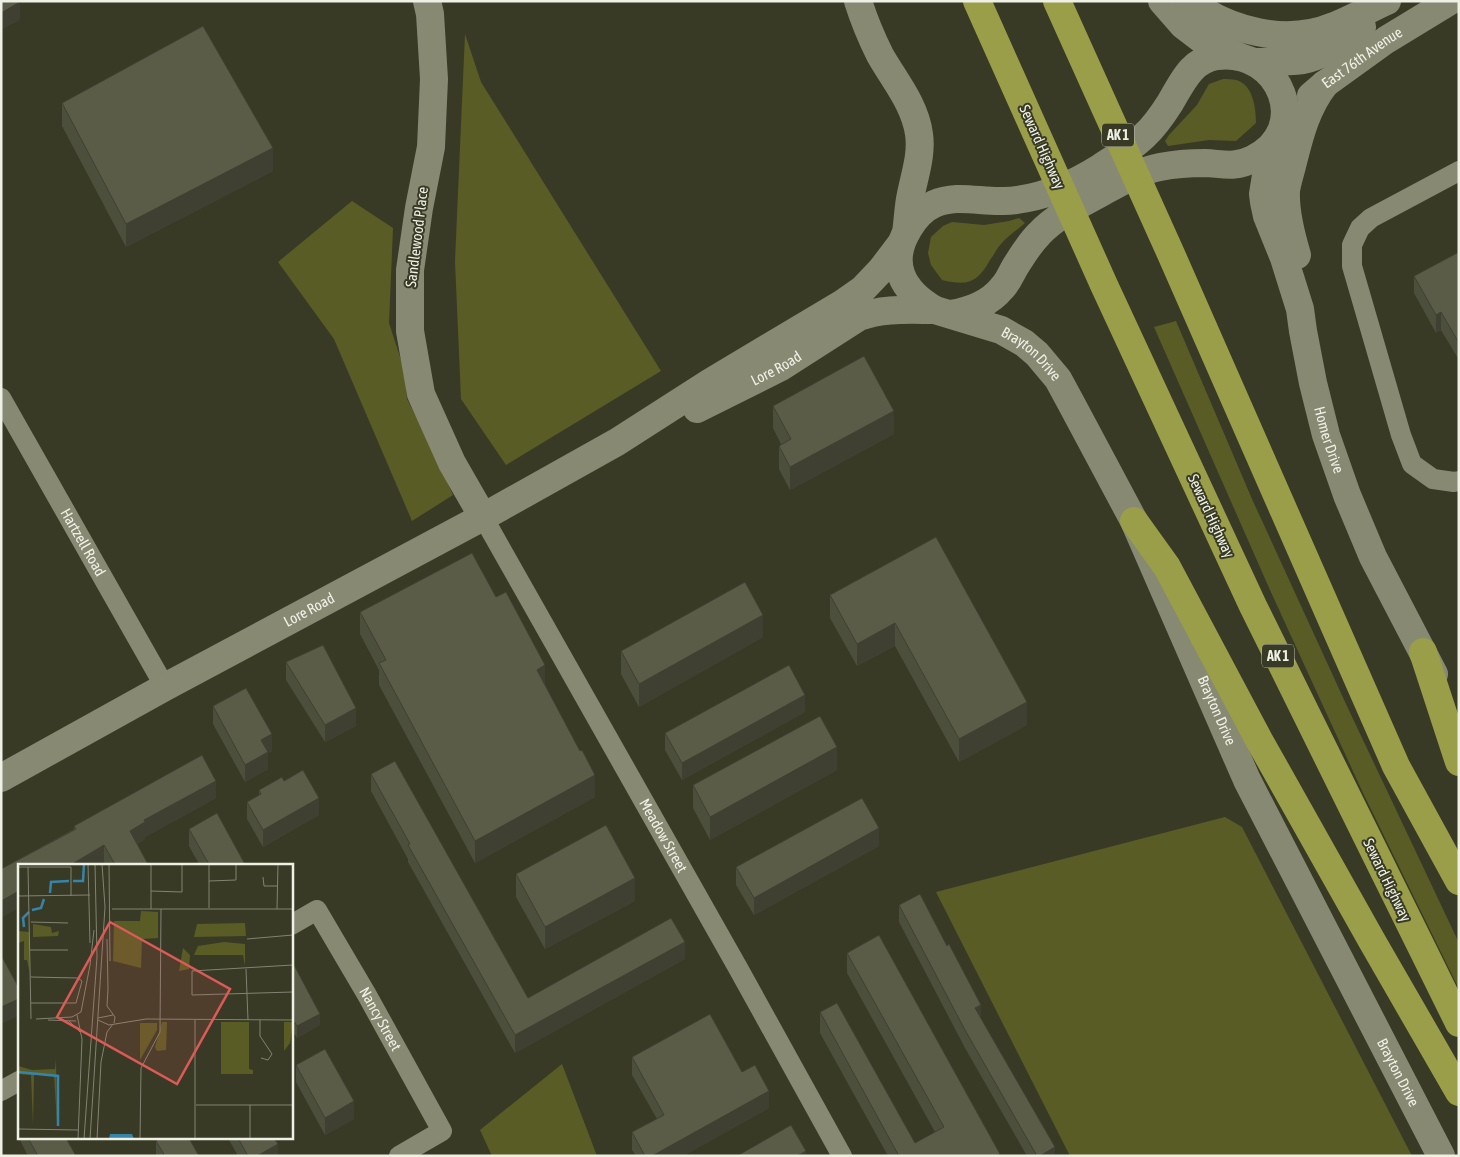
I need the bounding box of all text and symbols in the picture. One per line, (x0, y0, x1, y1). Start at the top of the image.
street label: East 76th Avenue (1318, 23, 1405, 91)
street label: Seward Highway (1016, 102, 1069, 191)
road number: AK 1 (1102, 124, 1134, 146)
street label: Sandlewood Place (402, 186, 431, 288)
street label: Brayton Drive (999, 323, 1065, 384)
street label: Lore Road (748, 347, 804, 389)
street label: Homer Drive (1311, 405, 1348, 476)
street label: Seward Highway (1185, 471, 1238, 560)
street label: Hartzell Road (57, 505, 109, 579)
street label: Lore Road (281, 589, 337, 630)
road number: AK 1 (1262, 644, 1294, 668)
street label: Brayton Drive (1195, 673, 1240, 748)
street label: Meadow Street (636, 796, 691, 875)
street label: Seward Highway (1360, 836, 1415, 924)
inset map (18, 864, 292, 1140)
street label: Nancy Street (356, 984, 405, 1053)
street label: Brayton Drive (1374, 1035, 1423, 1109)

